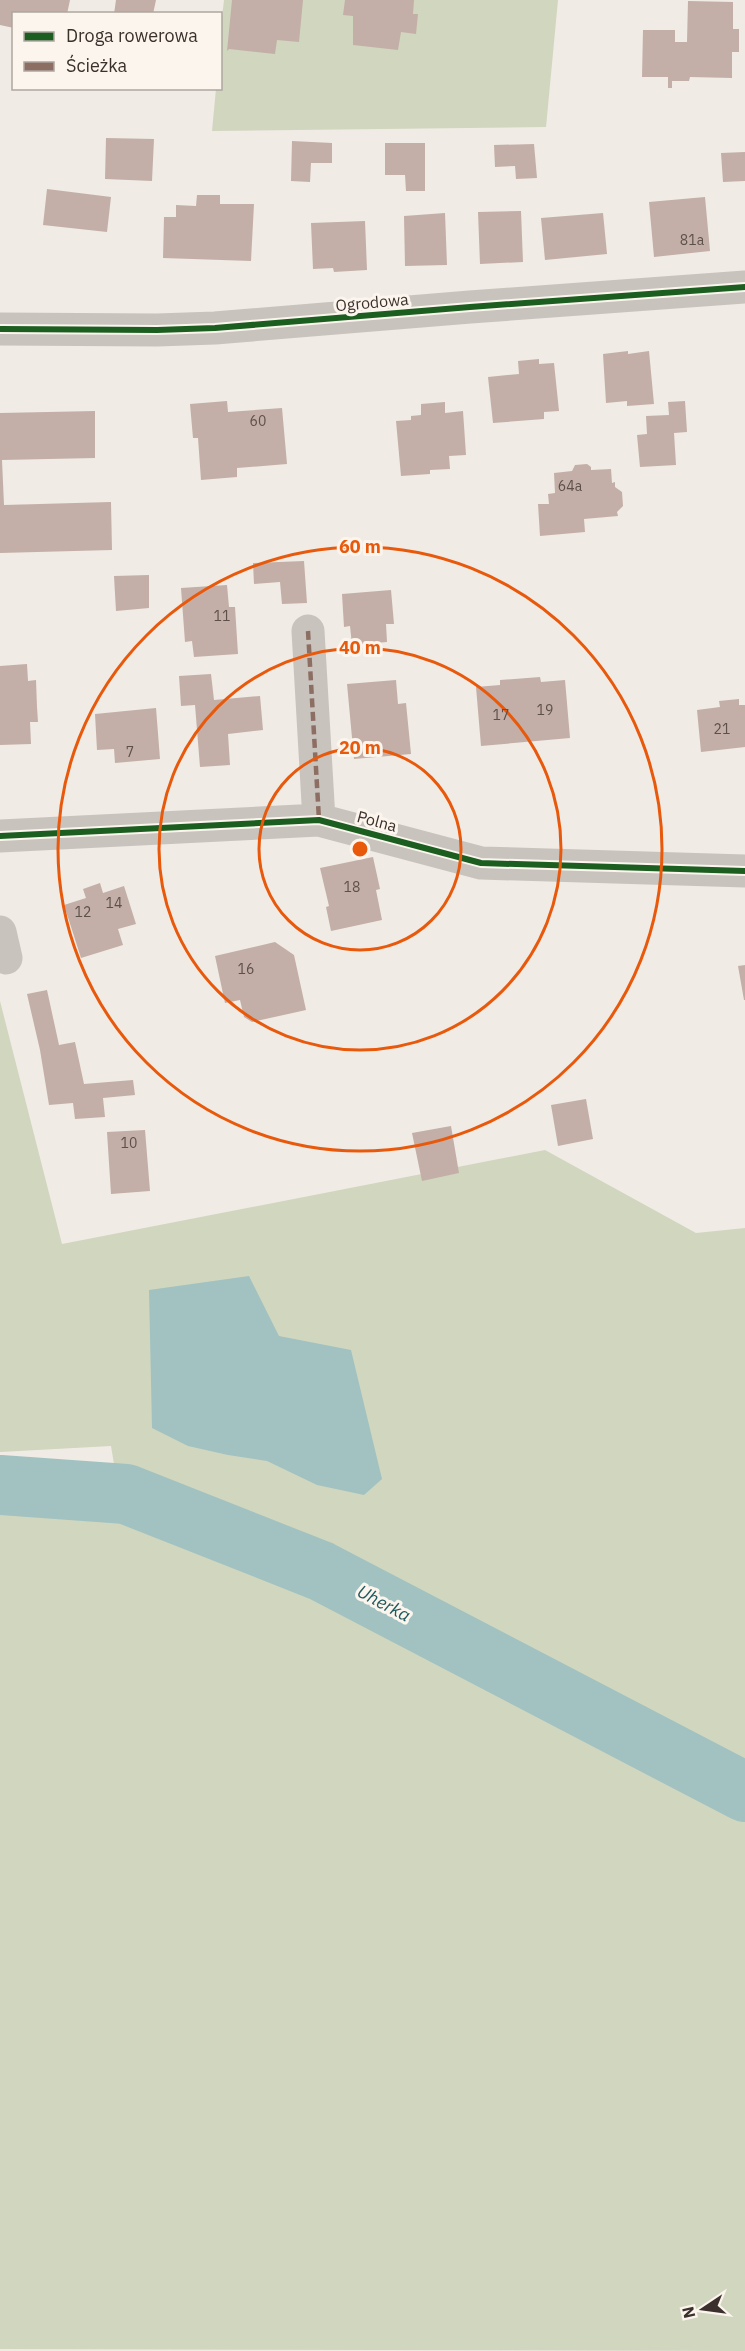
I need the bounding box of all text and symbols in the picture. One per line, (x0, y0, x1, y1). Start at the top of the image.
legend (12, 12, 222, 90)
text: Droga rowerowa (66, 24, 198, 47)
text: Ścieżka (66, 54, 128, 77)
house number: 81a (680, 231, 705, 249)
street label: Ogrodowa (335, 289, 410, 315)
house number: 60 (250, 412, 266, 430)
house number: 64a (558, 477, 583, 495)
text: 60 m (339, 535, 381, 558)
house number: 11 (214, 607, 230, 625)
text: 40 m (339, 636, 381, 659)
house number: 19 (537, 701, 553, 719)
house number: 17 (493, 706, 509, 724)
house number: 21 (714, 720, 730, 738)
text: 20 m (339, 736, 381, 759)
house number: 7 (126, 743, 134, 761)
street label: Polna (355, 806, 399, 836)
centre of rings (350, 839, 370, 859)
house number: 18 (344, 878, 360, 896)
house number: 14 (106, 894, 122, 912)
house number: 12 (75, 903, 91, 921)
house number: 16 (238, 960, 254, 978)
house number: 10 (121, 1134, 137, 1152)
water label: Uherka (353, 1579, 415, 1627)
north arrow (673, 2279, 733, 2339)
text: N (677, 2304, 699, 2320)

